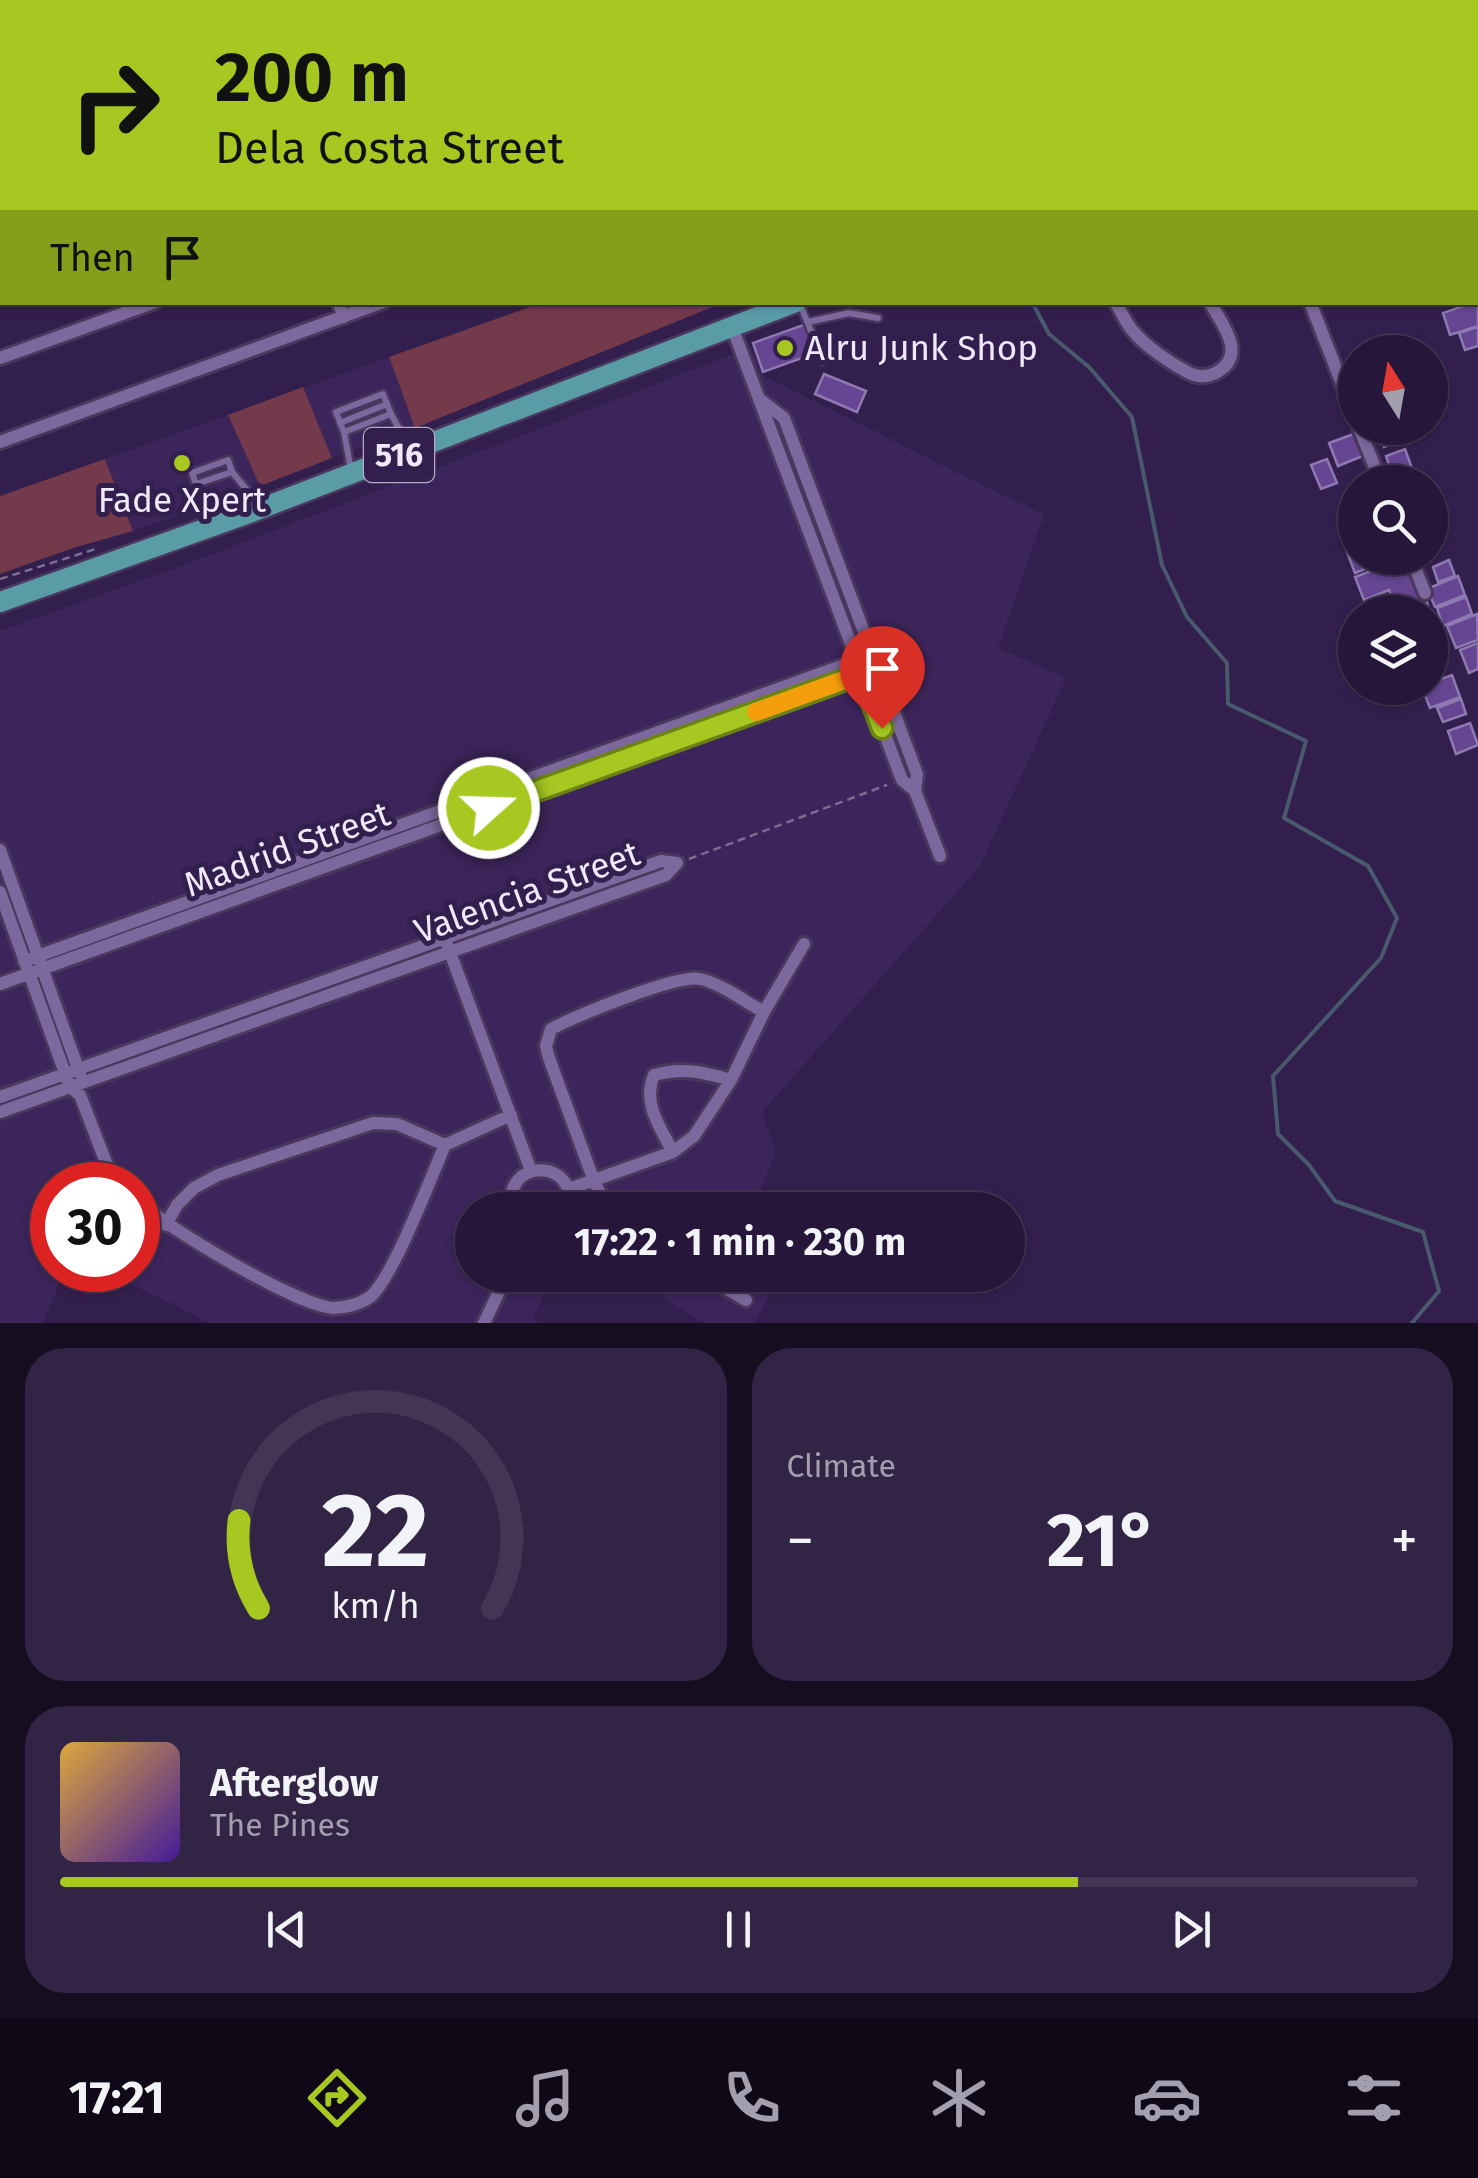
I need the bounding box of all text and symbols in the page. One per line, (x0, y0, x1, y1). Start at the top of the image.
text: 200 m (215, 36, 409, 120)
icon: right (50, 40, 180, 170)
text: Dela Costa Street (215, 121, 564, 175)
icon: arrive (155, 230, 210, 285)
text: Then (50, 235, 135, 281)
place label: Alru Junk Shop (805, 327, 1038, 369)
north arrow (1338, 335, 1448, 445)
map controls (1338, 335, 1448, 705)
marker: Alru Junk Shop (774, 337, 796, 359)
road number: 516 (364, 428, 434, 482)
marker: Fade Xpert (171, 452, 193, 474)
button: search (1338, 465, 1448, 575)
place label: Fade Xpert (98, 479, 267, 521)
button: layers (1338, 595, 1448, 705)
pin (840, 626, 925, 729)
icon: arrive (855, 641, 910, 696)
position arrow (437, 756, 541, 860)
street label: Madrid Street (178, 792, 396, 906)
street label: Valencia Street (409, 832, 646, 952)
speed limit sign: 30 (30, 1162, 160, 1292)
text: 17:22 · 1 min · 230 m (574, 1219, 906, 1265)
text: Climate (787, 1447, 896, 1485)
text: 22 (322, 1469, 430, 1594)
text: 21° (1047, 1496, 1158, 1586)
text: − (787, 1508, 814, 1574)
text: + (1391, 1508, 1418, 1574)
text: km/h (332, 1585, 420, 1627)
text: Afterglow (210, 1760, 378, 1806)
text: The Pines (210, 1806, 350, 1844)
icon: previous (259, 1902, 314, 1957)
icon: pause (711, 1902, 766, 1957)
icon: next (1164, 1902, 1219, 1957)
icon: directions (302, 2063, 372, 2133)
icon: music (510, 2063, 580, 2133)
icon: phone (717, 2063, 787, 2133)
icon: climate (924, 2063, 994, 2133)
icon: car (1132, 2063, 1202, 2133)
icon: filters (1339, 2063, 1409, 2133)
text: 17:21 (69, 2071, 165, 2125)

